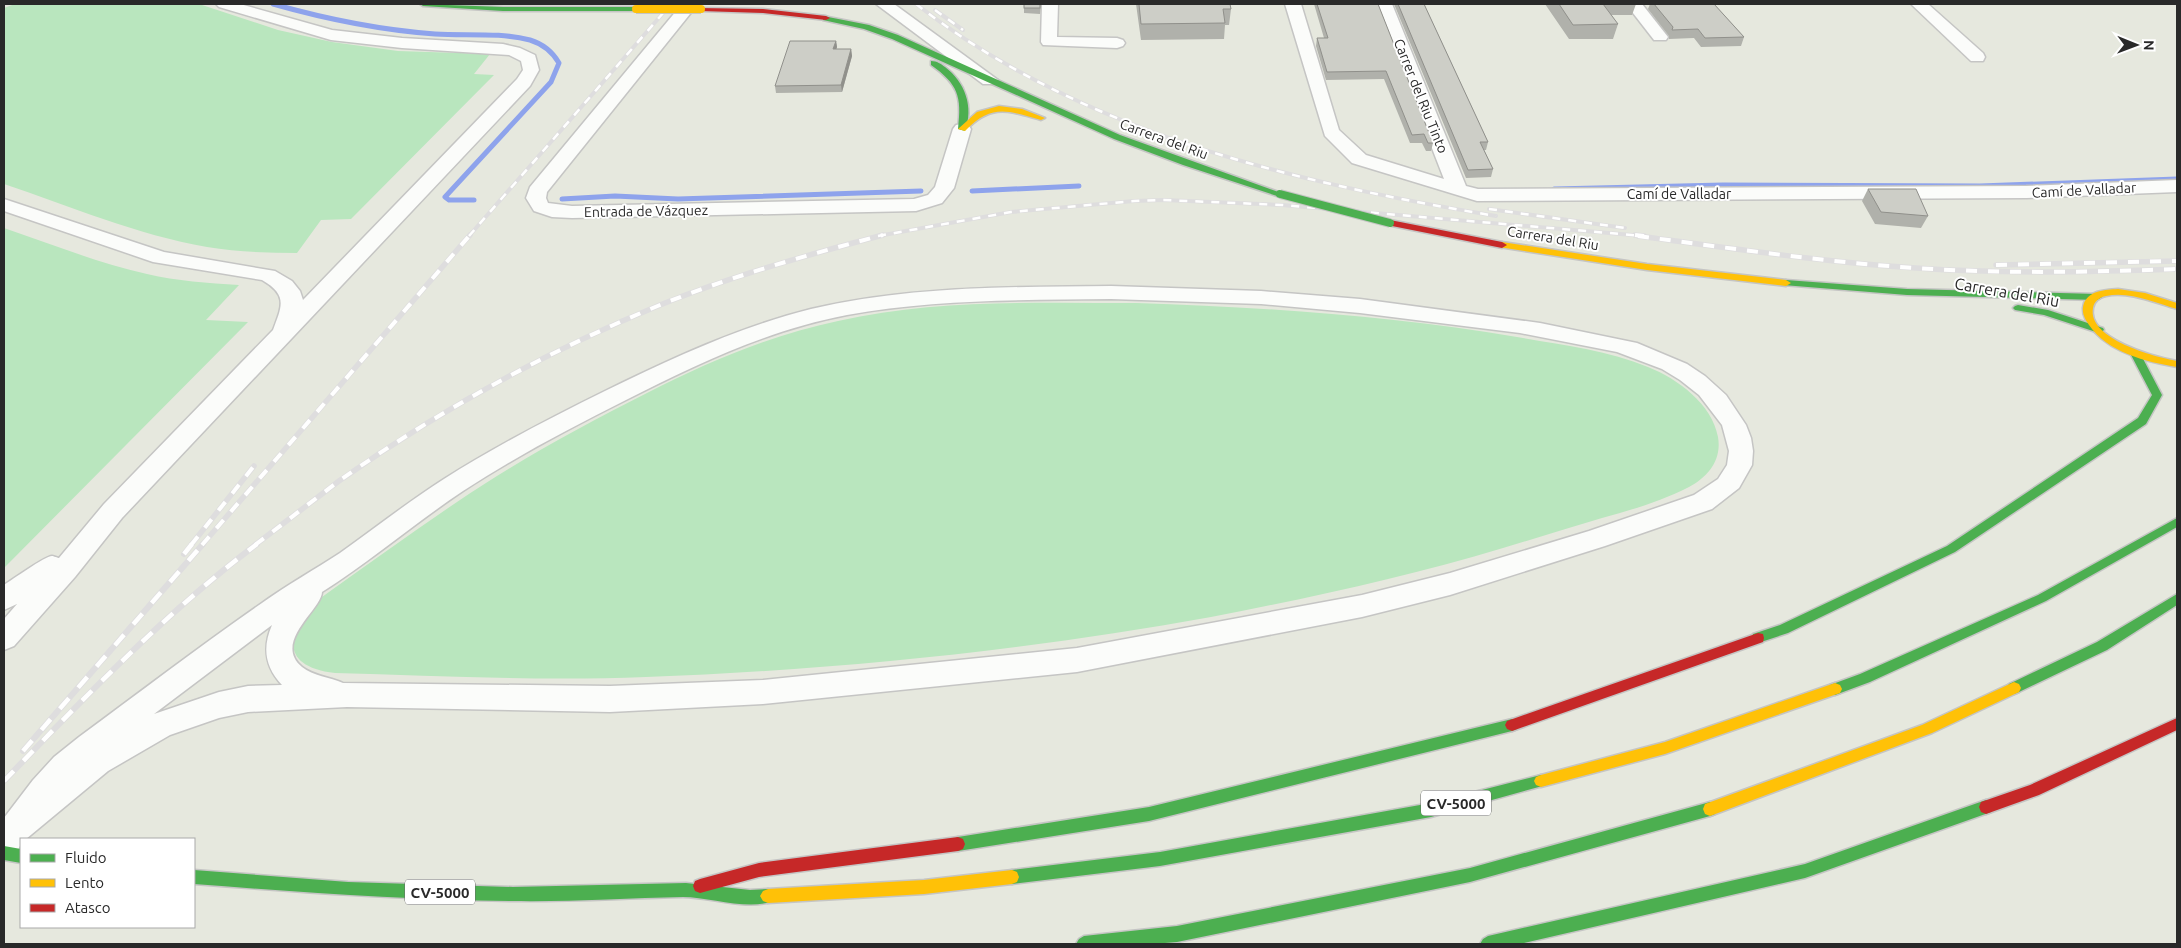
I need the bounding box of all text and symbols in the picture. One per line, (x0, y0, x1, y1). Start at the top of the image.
north arrow (2111, 20, 2161, 70)
street label: Carrer del Riu Tinto (1391, 36, 1451, 156)
text: N (2141, 40, 2157, 51)
street label: Carrera del Riu (1118, 116, 1210, 162)
street label: Camí de Valladar (2031, 179, 2137, 201)
street label: Camí de Valladar (1627, 186, 1732, 202)
street label: Entrada de Vázquez (584, 202, 708, 220)
street label: Carrera del Riu (1506, 223, 1600, 253)
street label: Carrera del Riu (1953, 274, 2061, 310)
road number: CV-5000 (1421, 790, 1491, 816)
legend (20, 838, 195, 928)
text: Fluido (65, 849, 107, 866)
text: Lento (65, 874, 104, 891)
road number: CV-5000 (405, 880, 475, 904)
text: Atasco (65, 899, 111, 916)

